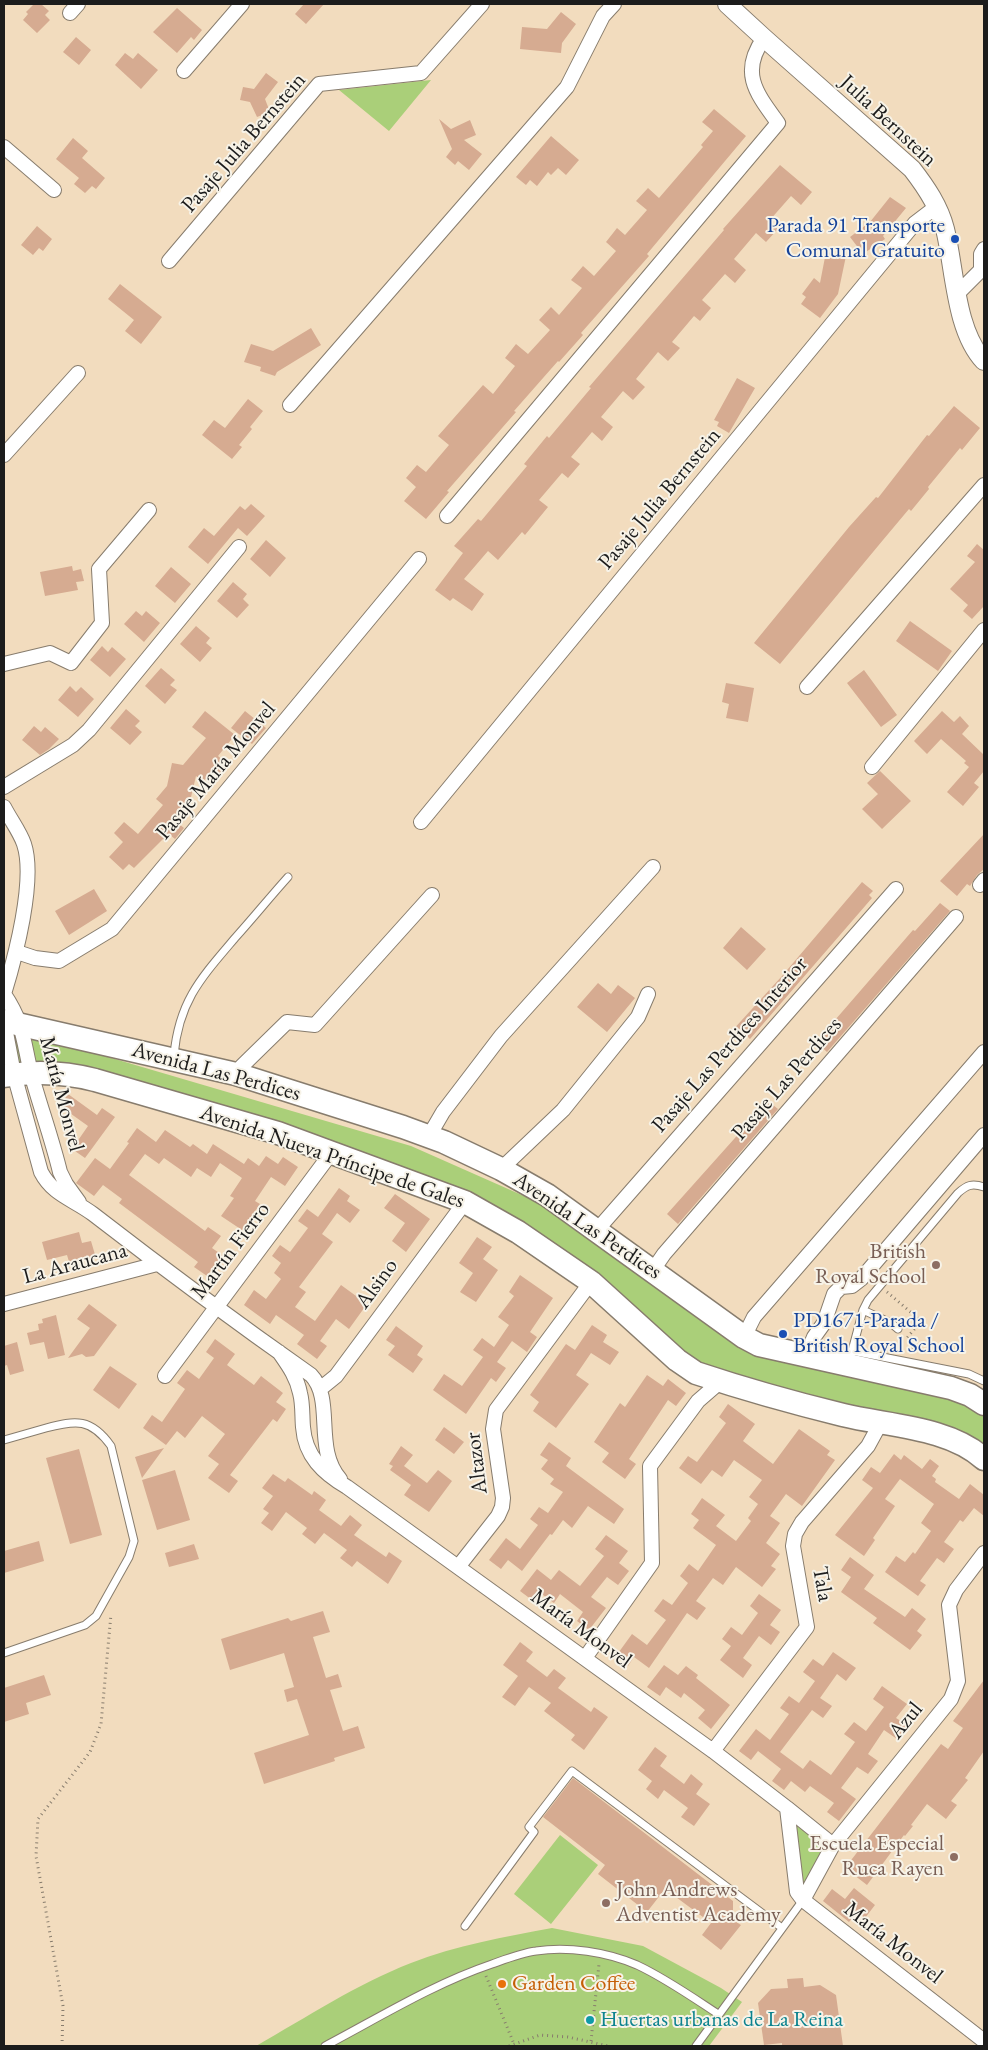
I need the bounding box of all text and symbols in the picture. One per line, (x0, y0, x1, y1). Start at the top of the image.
street label: Pasaje Julia Bernstein (176, 68, 312, 218)
street label: Julia Bernstein (834, 69, 942, 173)
place label: Parada 91 Transporte Comunal Gratuito (767, 213, 945, 264)
marker: Parada 91 Transporte Comunal Gratuito (949, 233, 961, 245)
street label: Pasaje Julia Bernstein (593, 423, 727, 575)
street label: Pasaje María Monvel (151, 697, 281, 845)
street label: Pasaje Las Perdices Interior (646, 952, 814, 1138)
street label: Pasaje Las Perdices (726, 1012, 848, 1146)
street label: María Monvel (33, 1033, 89, 1155)
street label: Avenida Las Perdices (129, 1037, 303, 1107)
street label: Avenida Nueva Príncipe de Gales (196, 1099, 468, 1215)
street label: Avenida Las Perdices (508, 1167, 666, 1285)
street label: Martín Fierro (186, 1197, 276, 1305)
street label: La Araucana (20, 1237, 130, 1291)
place label: British Royal School (815, 1239, 926, 1290)
street label: Alsino (350, 1254, 404, 1314)
marker: British Royal School (930, 1259, 942, 1271)
place label: PD1671-Parada / British Royal School (793, 1308, 965, 1360)
marker: PD1671-Parada / British Royal School (777, 1328, 789, 1340)
street label: Altazor (460, 1430, 494, 1496)
street label: Tala (806, 1564, 838, 1604)
street label: María Monvel (525, 1584, 637, 1674)
street label: Azul (883, 1697, 929, 1745)
place label: Escuela Especial Ruca Rayen (809, 1831, 944, 1882)
marker: Escuela Especial Ruca Rayen (948, 1851, 960, 1863)
place label: John Andrews Adventist Academy (616, 1877, 781, 1928)
street label: María Monvel (838, 1896, 948, 1990)
marker: John Andrews Adventist Academy (600, 1897, 612, 1909)
place label: Garden Coffee (512, 1971, 635, 1997)
marker: Garden Coffee (496, 1978, 508, 1990)
place label: Huertas urbanas de La Reina (600, 2007, 843, 2033)
marker: Huertas urbanas de La Reina (584, 2014, 596, 2026)

